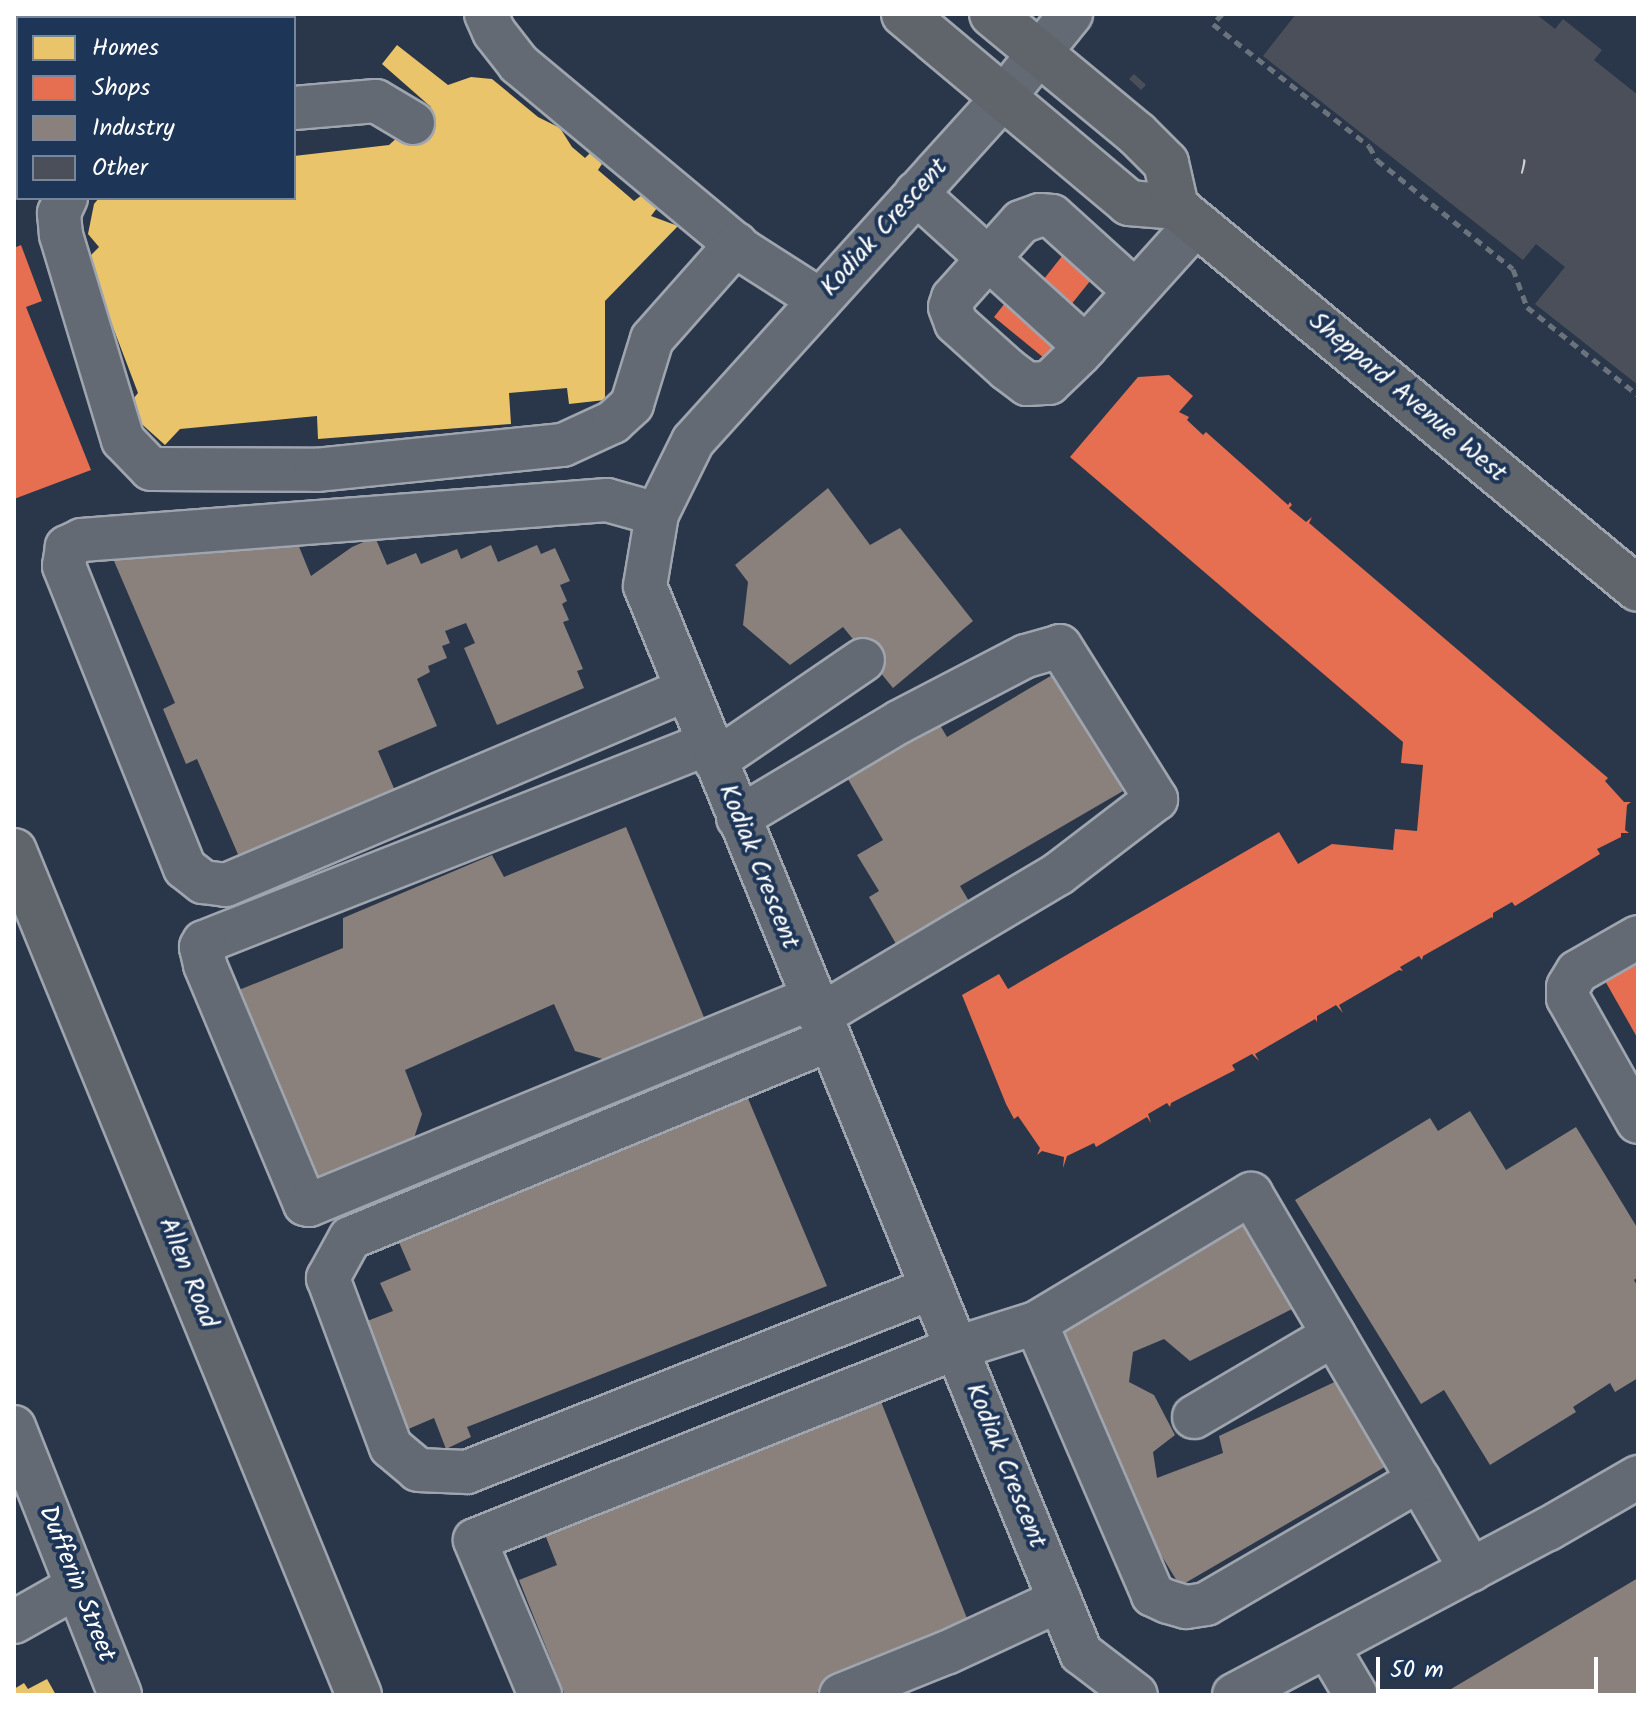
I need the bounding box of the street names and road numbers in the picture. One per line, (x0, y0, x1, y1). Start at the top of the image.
street label: Kodiak Crescent (815, 152, 955, 304)
street label: Sheppard Avenue West (1302, 306, 1512, 490)
street label: Kodiak Crescent (711, 780, 805, 954)
street label: Allen Road (151, 1213, 223, 1333)
street label: Kodiak Crescent (958, 1379, 1052, 1553)
street label: Dufferin Street (31, 1501, 121, 1667)

